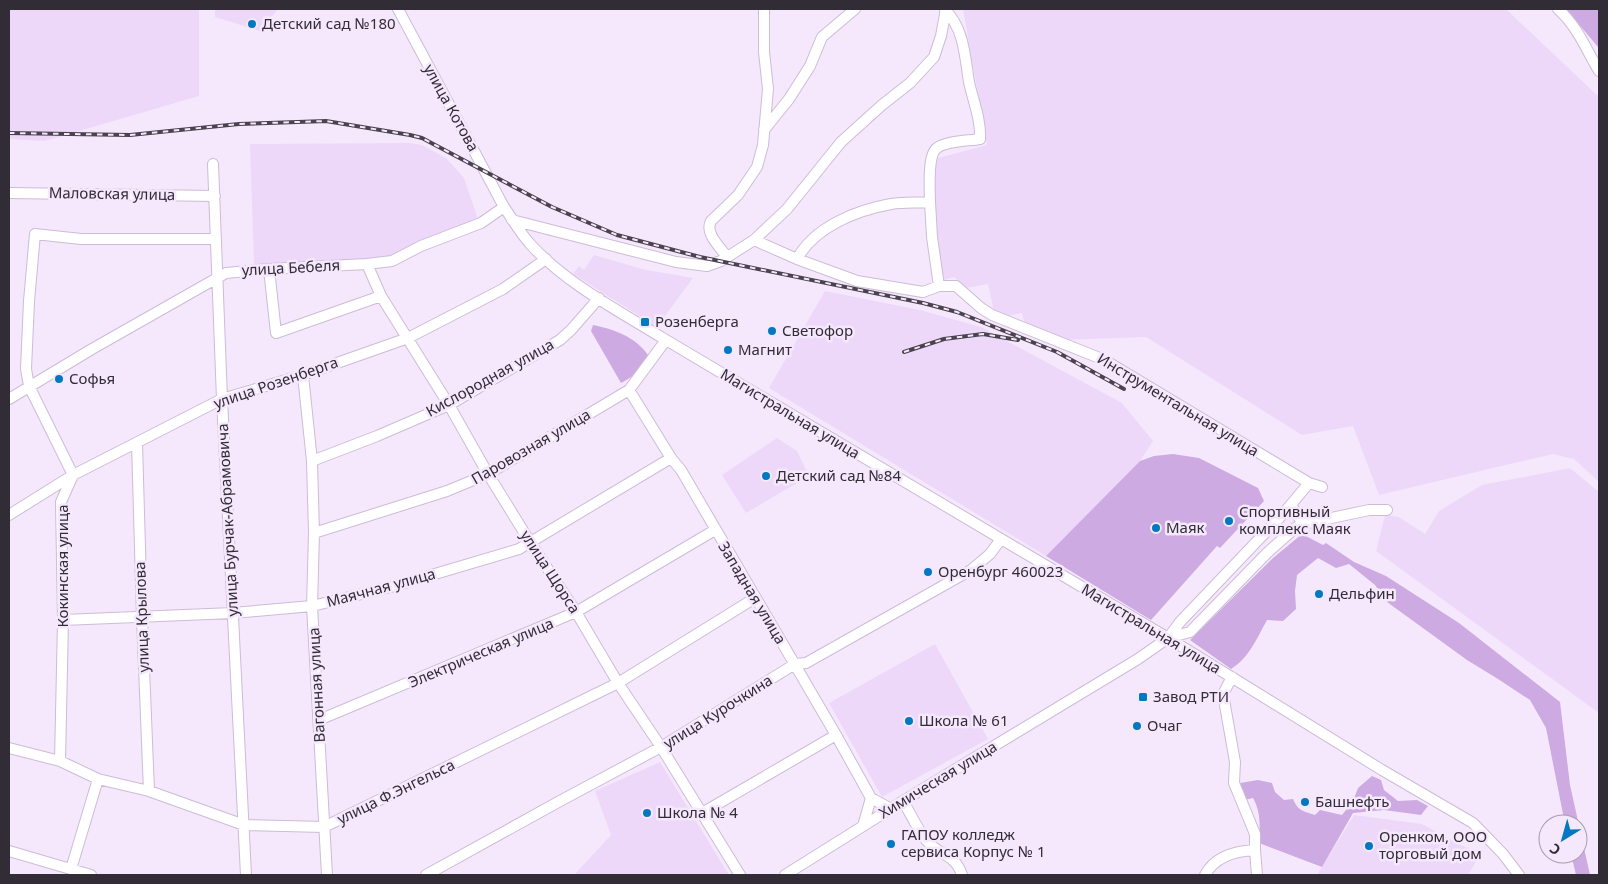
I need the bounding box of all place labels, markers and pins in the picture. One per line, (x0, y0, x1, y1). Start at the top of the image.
place label: Детский сад №180 (262, 13, 396, 33)
marker: Детский сад №180 (246, 18, 258, 30)
place label: Розенберга (655, 311, 739, 331)
marker: Розенберга (639, 316, 651, 328)
place label: Светофор (782, 320, 853, 340)
marker: Светофор (766, 325, 778, 337)
place label: Магнит (738, 339, 792, 359)
marker: Магнит (722, 344, 734, 356)
place label: Софья (69, 368, 115, 388)
marker: Софья (53, 373, 65, 385)
place label: Детский сад №84 (776, 465, 901, 485)
marker: Детский сад №84 (760, 470, 772, 482)
place label: Спортивный комплекс Маяк (1239, 501, 1351, 538)
marker: Спортивный комплекс Маяк (1223, 515, 1235, 527)
place label: Маяк (1166, 517, 1205, 537)
marker: Маяк (1150, 522, 1162, 534)
place label: Оренбург 460023 (938, 561, 1063, 581)
marker: Оренбург 460023 (922, 566, 934, 578)
place label: Дельфин (1329, 583, 1395, 603)
marker: Дельфин (1313, 588, 1325, 600)
place label: Завод РТИ (1153, 686, 1229, 706)
marker: Завод РТИ (1137, 691, 1149, 703)
place label: Школа № 61 (919, 710, 1009, 730)
marker: Школа № 61 (903, 715, 915, 727)
place label: Очаг (1147, 715, 1183, 735)
marker: Очаг (1131, 720, 1143, 732)
place label: Башнефть (1315, 791, 1390, 811)
marker: Башнефть (1299, 796, 1311, 808)
place label: Школа № 4 (657, 802, 738, 822)
marker: Школа № 4 (641, 807, 653, 819)
place label: ГАПОУ колледж сервиса Корпус № 1 (901, 824, 1046, 861)
place label: Оренком, ООО торговый дом (1379, 826, 1487, 863)
marker: ГАПОУ колледж сервиса Корпус № 1 (885, 838, 897, 850)
marker: Оренком, ООО торговый дом (1363, 840, 1375, 852)

